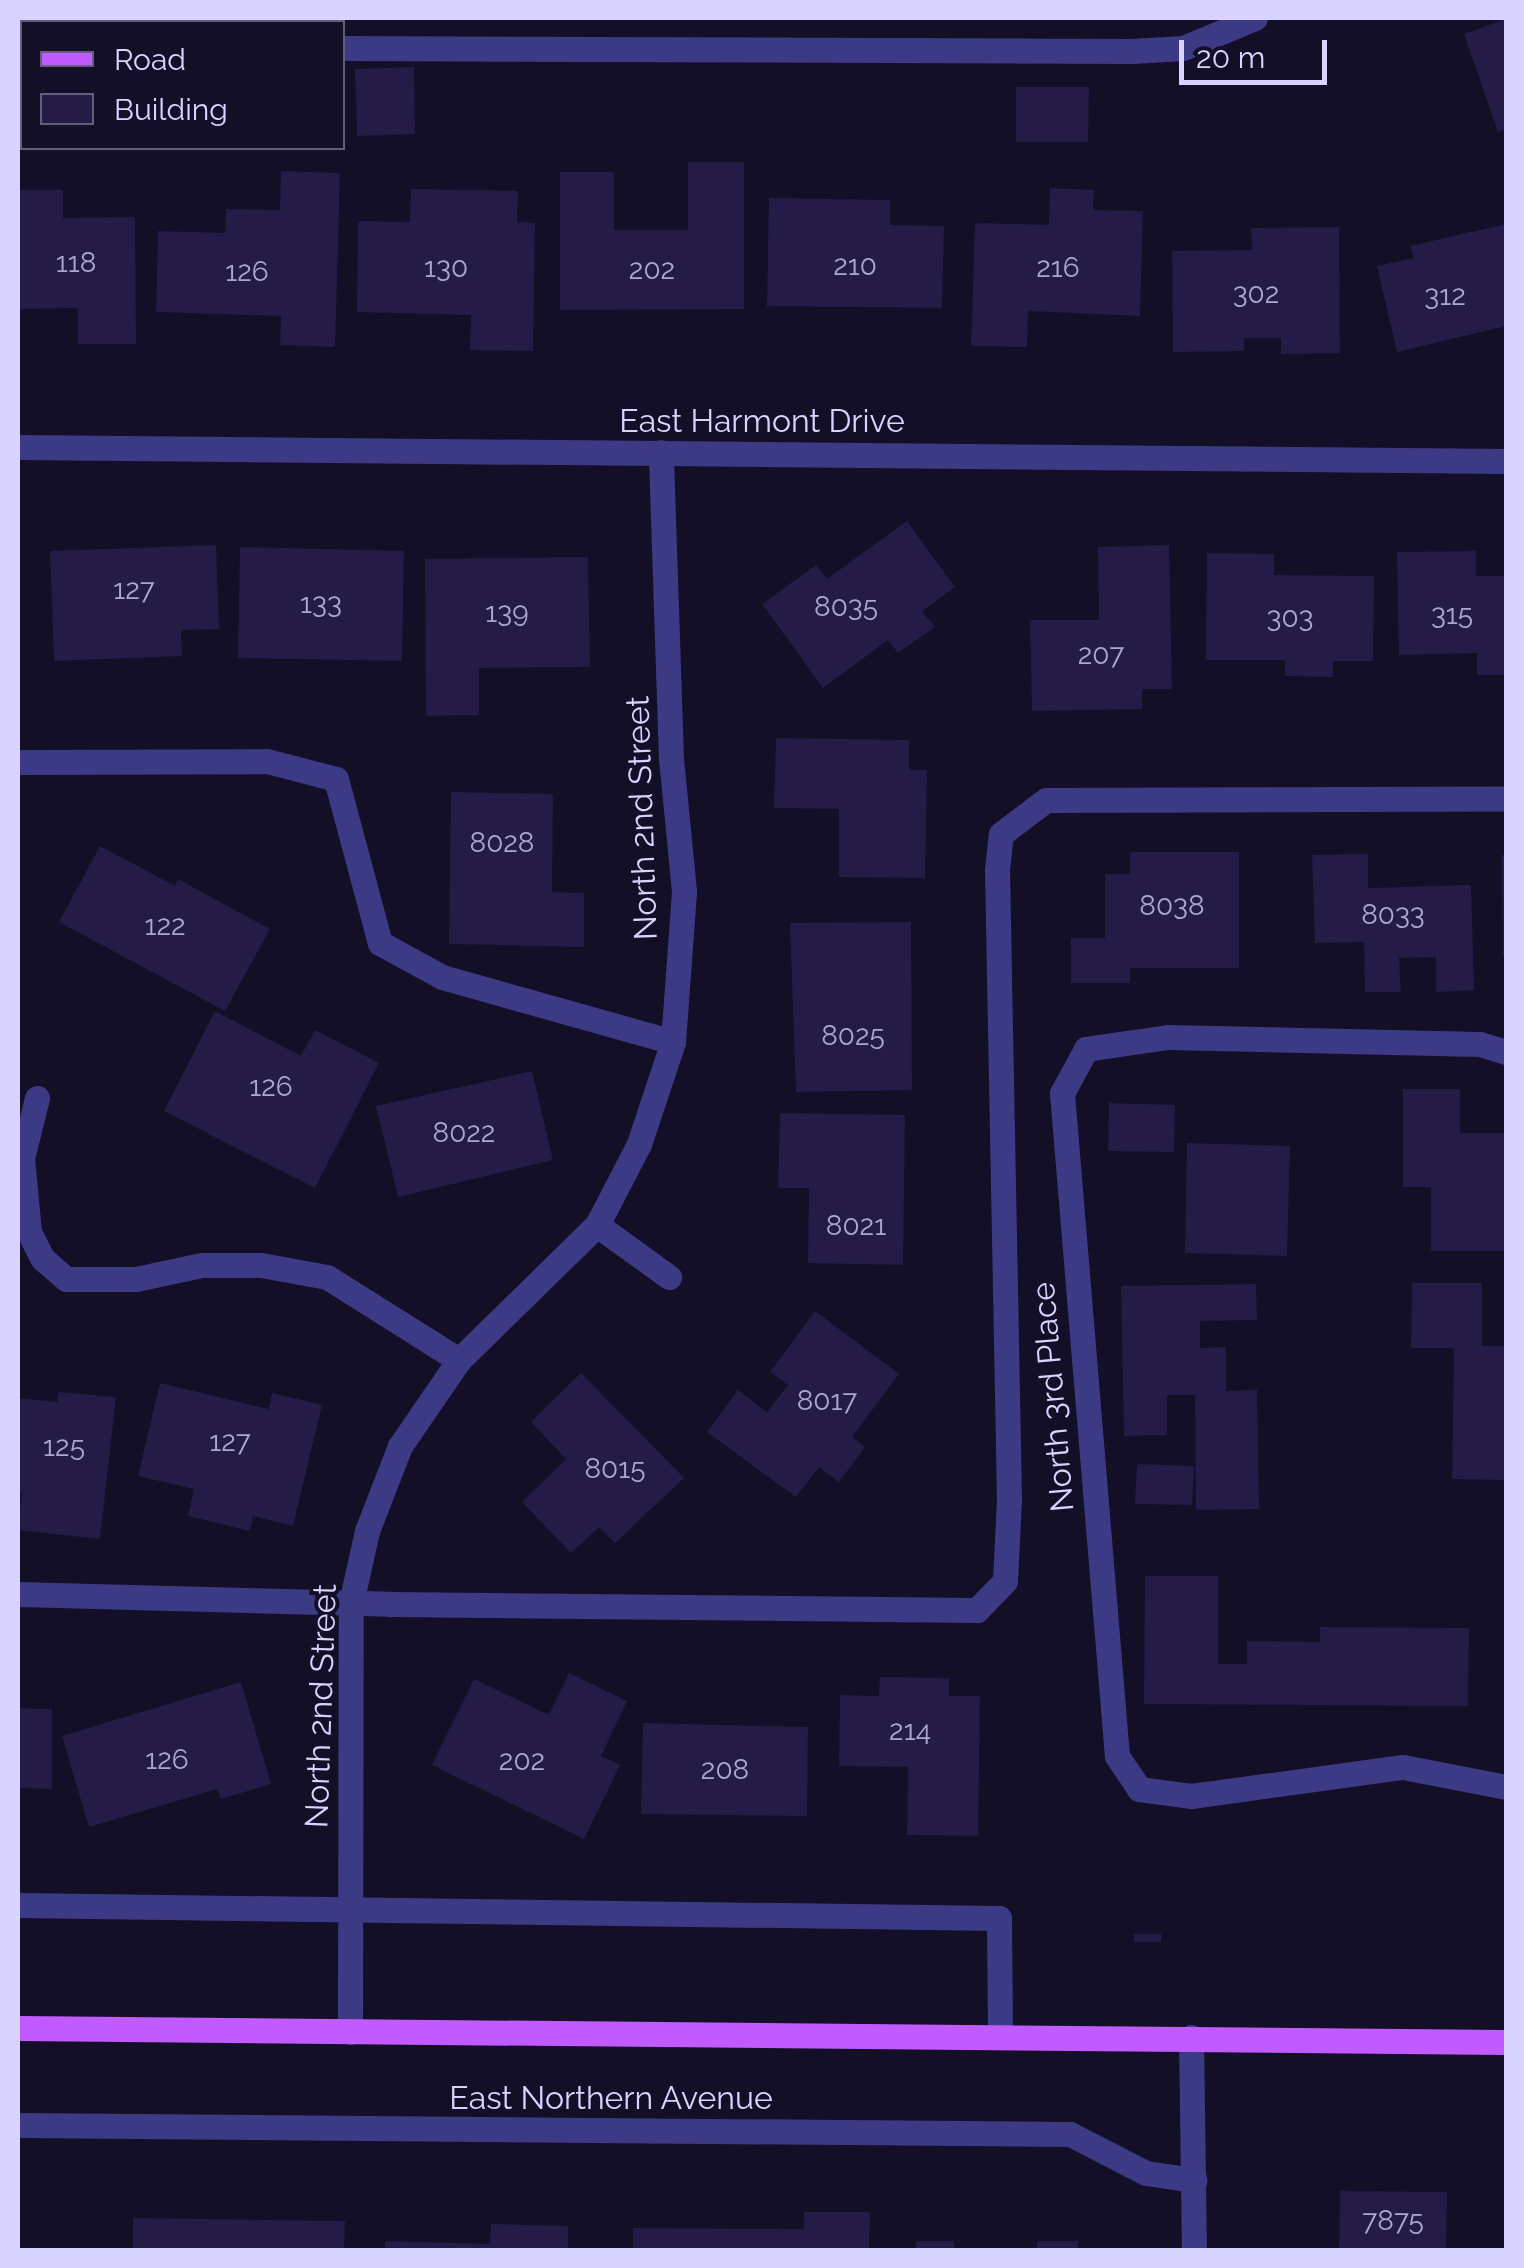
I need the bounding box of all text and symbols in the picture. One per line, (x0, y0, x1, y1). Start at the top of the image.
legend (20, 20, 345, 150)
scale bar (1184, 20, 1332, 82)
text: 20 m (1196, 40, 1265, 75)
text: Road (114, 42, 186, 77)
text: Building (114, 92, 228, 127)
house number: 118 (56, 246, 96, 280)
house number: 210 (833, 249, 877, 283)
house number: 130 (424, 251, 468, 285)
house number: 216 (1036, 251, 1080, 285)
house number: 202 (629, 253, 675, 287)
house number: 126 (225, 255, 269, 289)
house number: 302 (1233, 277, 1279, 311)
house number: 312 (1424, 279, 1466, 313)
street label: East Harmont Drive (619, 402, 905, 440)
house number: 127 (113, 573, 155, 607)
house number: 133 (300, 587, 342, 621)
house number: 8035 (814, 590, 878, 624)
house number: 139 (485, 596, 529, 630)
house number: 315 (1431, 598, 1473, 632)
house number: 303 (1266, 601, 1314, 635)
house number: 207 (1078, 638, 1124, 672)
street label: North 2nd Street (619, 695, 665, 941)
house number: 8028 (470, 826, 534, 860)
house number: 8038 (1139, 889, 1205, 923)
house number: 8033 (1361, 898, 1425, 932)
house number: 122 (144, 909, 186, 943)
house number: 8025 (821, 1019, 885, 1053)
house number: 126 (249, 1070, 293, 1104)
house number: 8022 (433, 1116, 495, 1150)
house number: 8021 (826, 1209, 886, 1243)
street label: North 3rd Place (1024, 1281, 1082, 1513)
house number: 8017 (797, 1384, 857, 1418)
house number: 127 (209, 1425, 251, 1459)
house number: 125 (43, 1430, 85, 1464)
house number: 8015 (585, 1452, 645, 1486)
street label: North 2nd Street (298, 1583, 344, 1829)
house number: 214 (889, 1714, 931, 1748)
house number: 126 (145, 1743, 189, 1777)
house number: 202 (499, 1744, 545, 1778)
house number: 208 (701, 1753, 749, 1787)
street label: East Northern Avenue (449, 2079, 773, 2117)
house number: 7875 (1362, 2204, 1424, 2238)

